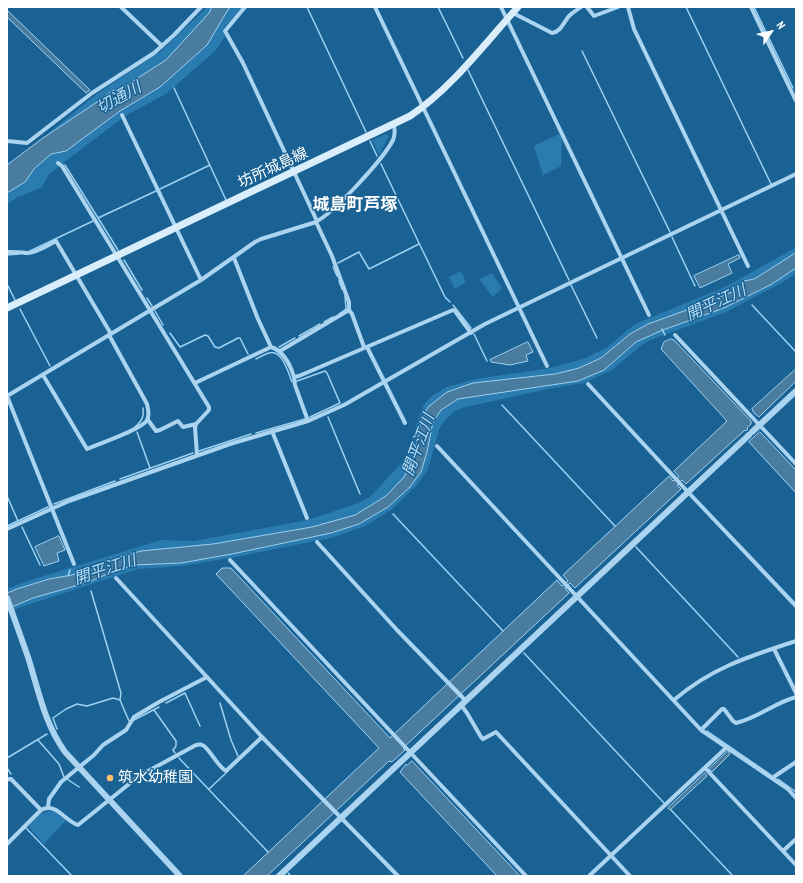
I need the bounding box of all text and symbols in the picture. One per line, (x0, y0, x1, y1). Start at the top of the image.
north arrow (751, 12, 791, 52)
text: N (773, 19, 788, 32)
water label: 切通川 (93, 78, 145, 118)
street label: 坊所城島線 (235, 144, 311, 192)
district label: 城島町芦塚 (313, 195, 397, 215)
water label: 開平江川 (683, 281, 749, 325)
water label: 開平江川 (399, 412, 439, 478)
water label: 開平江川 (72, 551, 138, 589)
place label: 筑水幼稚園 (118, 769, 193, 787)
marker: 筑水幼稚園 (105, 773, 115, 783)

